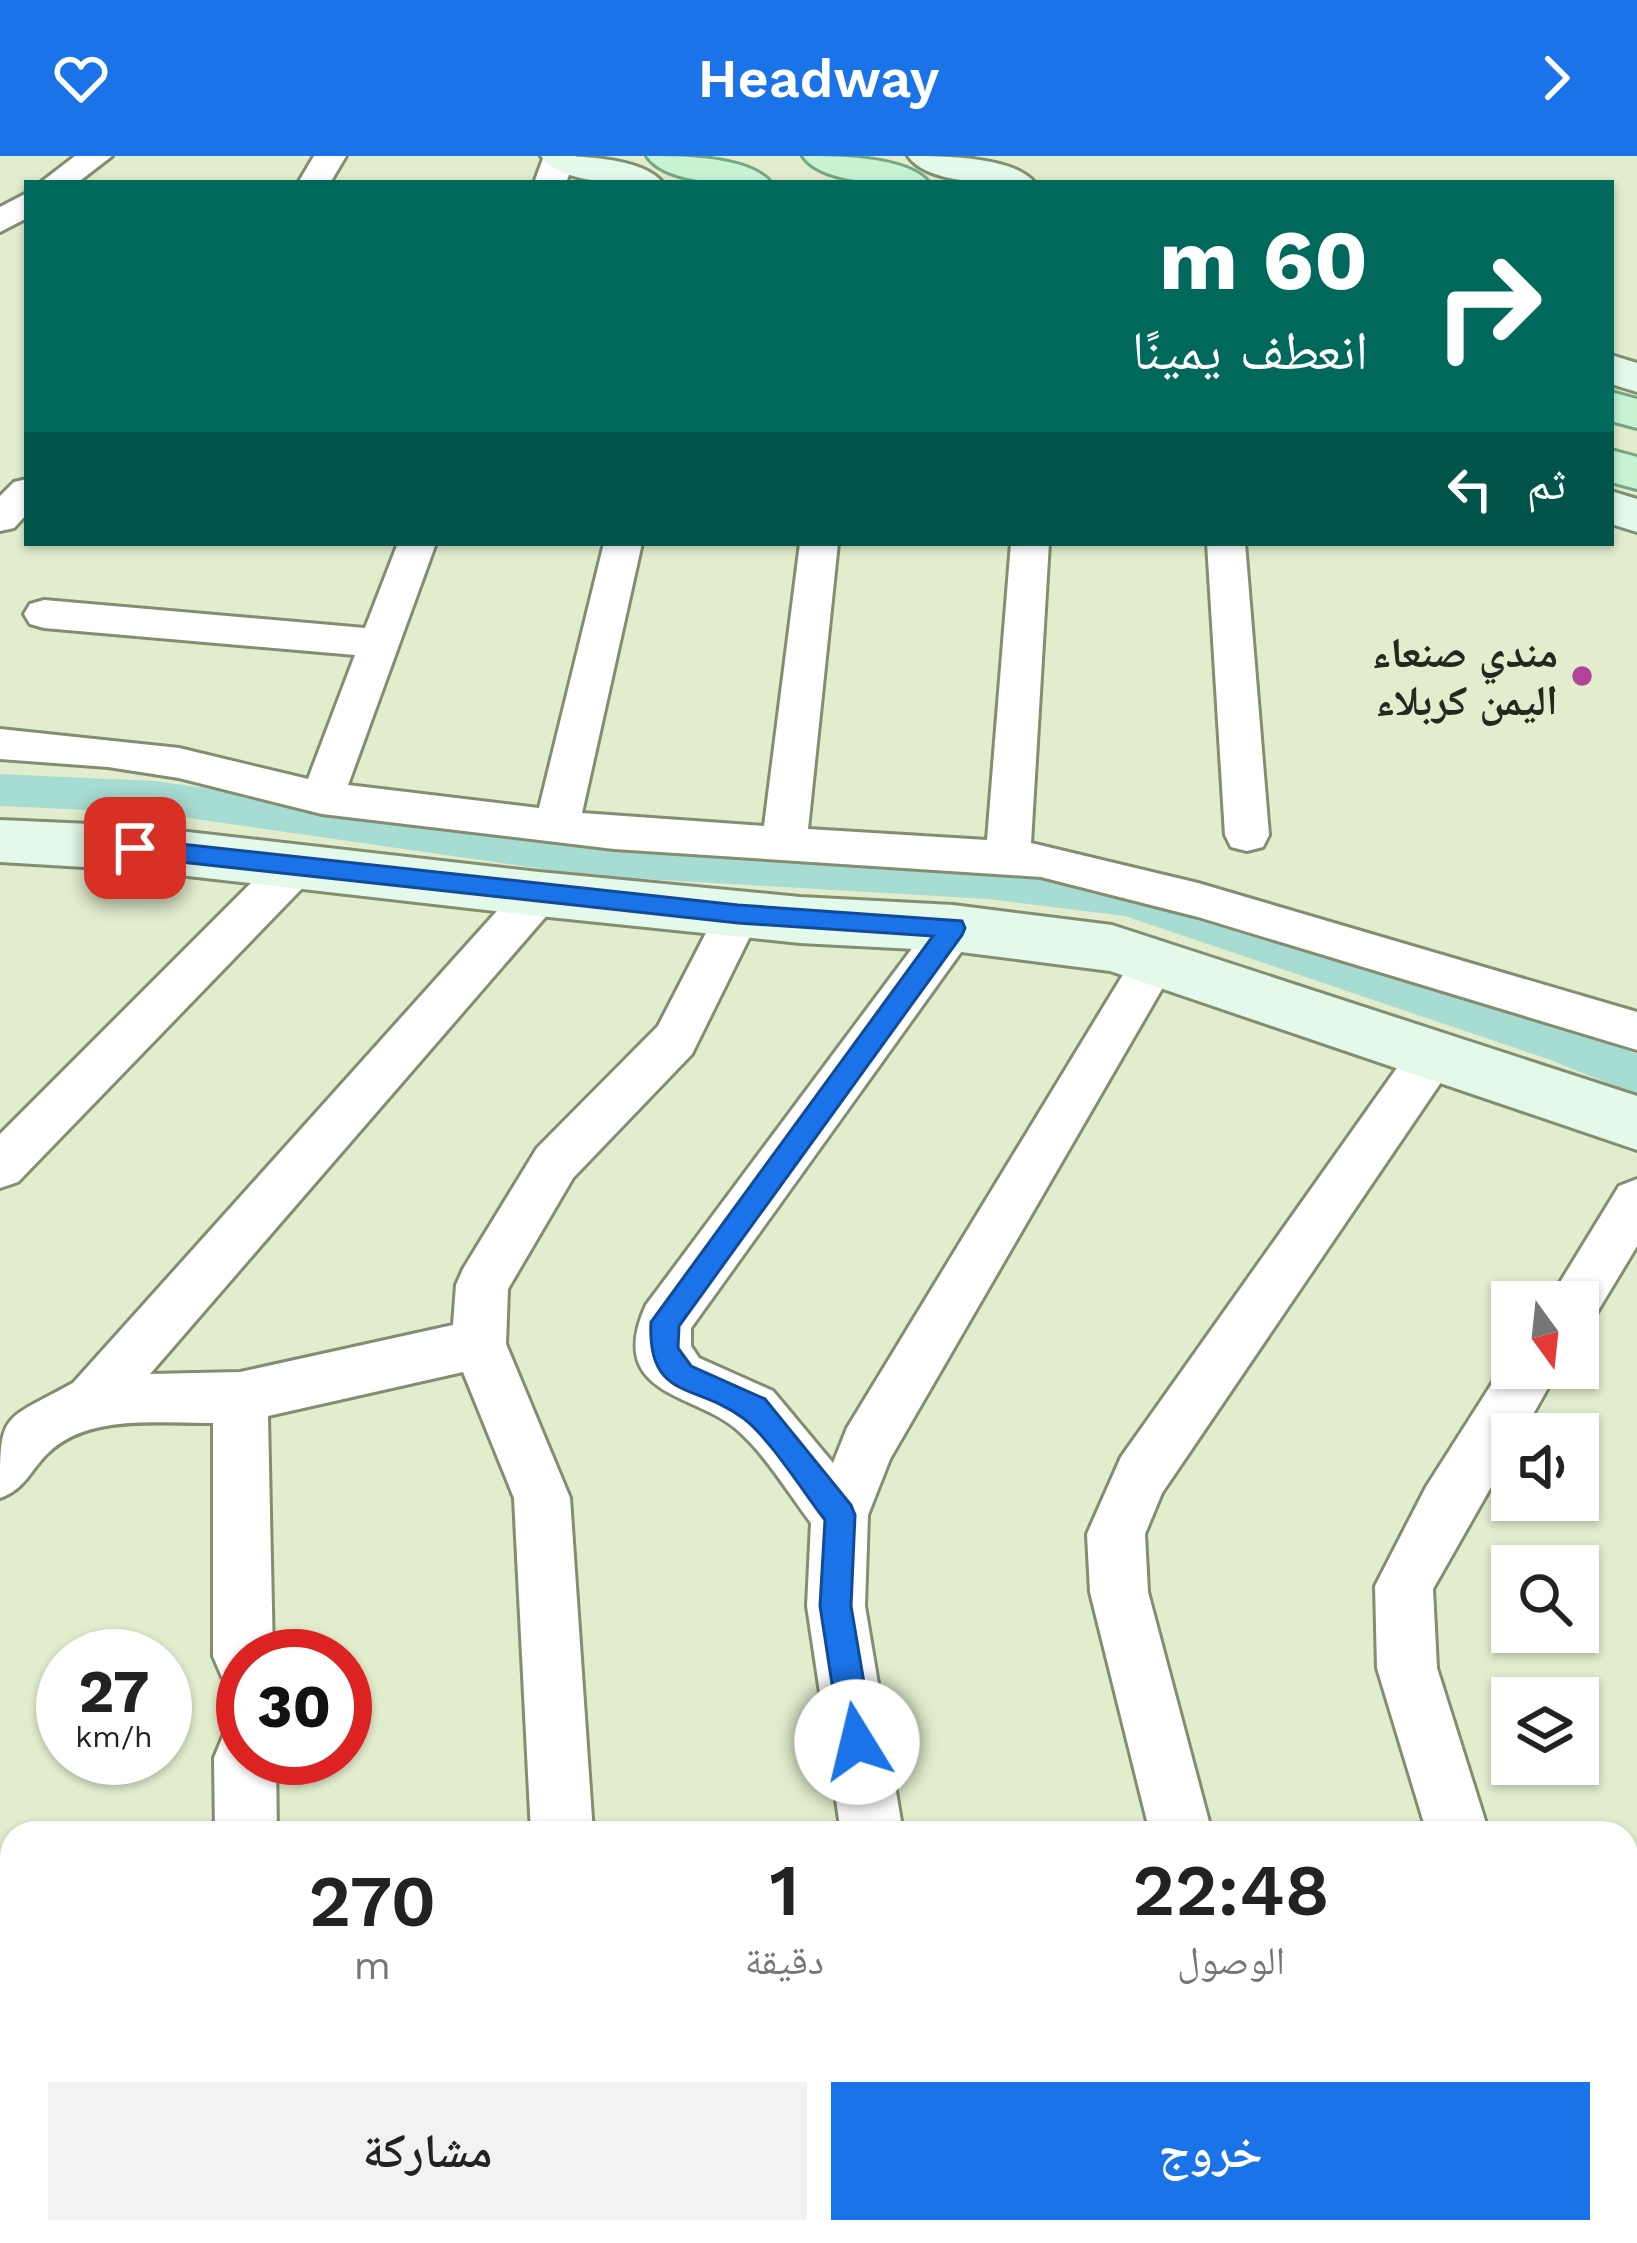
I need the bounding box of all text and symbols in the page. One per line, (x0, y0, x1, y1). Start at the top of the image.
icon: heart (48, 45, 114, 111)
icon: forward (1523, 45, 1589, 111)
text: Headway (698, 47, 939, 110)
text: 60 m (1159, 211, 1368, 309)
icon: right (1410, 228, 1566, 384)
text: انعطف يمينًا (1132, 319, 1368, 382)
icon: left (1437, 456, 1503, 522)
text: ثم (1527, 457, 1566, 510)
place label: مندي صنعاء اليمن كربلاء (1371, 628, 1558, 726)
marker: مندي صنعاء اليمن كربلاء (1569, 663, 1595, 689)
pin (84, 797, 186, 899)
icon: arrive (102, 815, 168, 881)
north arrow (1491, 1281, 1599, 1389)
map controls (1491, 1281, 1599, 1785)
button: sound (1491, 1413, 1599, 1521)
button: search (1491, 1545, 1599, 1653)
speed limit sign: 30 (216, 1629, 372, 1785)
text: 27 (78, 1656, 150, 1727)
button: layers (1491, 1677, 1599, 1785)
position arrow (794, 1679, 920, 1805)
text: km/h (75, 1719, 153, 1754)
text: 1 (769, 1848, 799, 1932)
text: 22:48 (1132, 1848, 1330, 1932)
text: 270 (308, 1859, 436, 1943)
text: دقيقة (745, 1938, 824, 1983)
text: الوصول (1177, 1938, 1285, 1983)
text: m (354, 1943, 391, 1988)
button: مشاركة (48, 2082, 807, 2220)
button: خروج (831, 2082, 1590, 2220)

